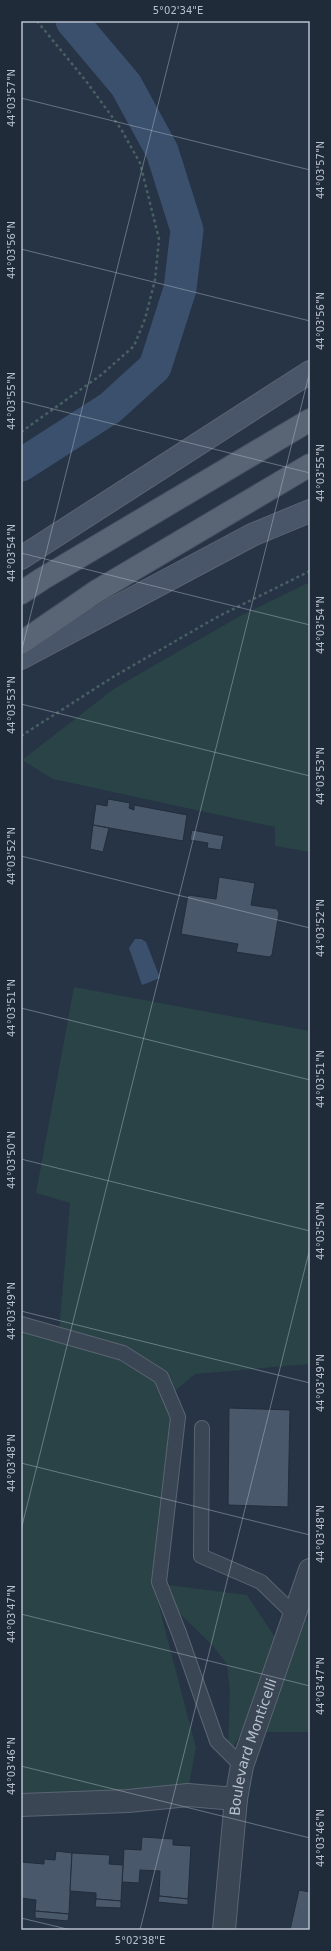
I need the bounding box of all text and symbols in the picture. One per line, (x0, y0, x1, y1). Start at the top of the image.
text: 5°02'34"E (153, 5, 203, 16)
text: 44°03'57"N (6, 69, 17, 127)
text: 44°03'57"N (315, 141, 326, 199)
text: 44°03'56"N (6, 221, 17, 279)
text: 44°03'56"N (315, 292, 326, 350)
text: 44°03'55"N (6, 372, 17, 430)
text: 44°03'55"N (315, 444, 326, 502)
text: 44°03'54"N (6, 524, 17, 582)
text: 44°03'54"N (315, 596, 326, 654)
text: 44°03'53"N (6, 676, 17, 734)
text: 44°03'53"N (315, 747, 326, 805)
text: 44°03'52"N (6, 827, 17, 885)
text: 44°03'52"N (315, 899, 326, 957)
text: 44°03'51"N (6, 979, 17, 1037)
text: 44°03'51"N (315, 1050, 326, 1108)
text: 44°03'50"N (6, 1131, 17, 1189)
text: 44°03'50"N (315, 1202, 326, 1260)
text: 44°03'49"N (6, 1282, 17, 1340)
text: 44°03'49"N (315, 1354, 326, 1412)
text: 44°03'48"N (6, 1434, 17, 1492)
text: 44°03'48"N (315, 1505, 326, 1563)
text: 44°03'47"N (6, 1585, 17, 1643)
text: 44°03'47"N (315, 1657, 326, 1715)
street label: Boulevard Monticelli (227, 1676, 280, 1816)
text: 44°03'46"N (6, 1737, 17, 1795)
text: 44°03'46"N (315, 1809, 326, 1867)
text: 5°02'38"E (115, 1935, 165, 1946)

